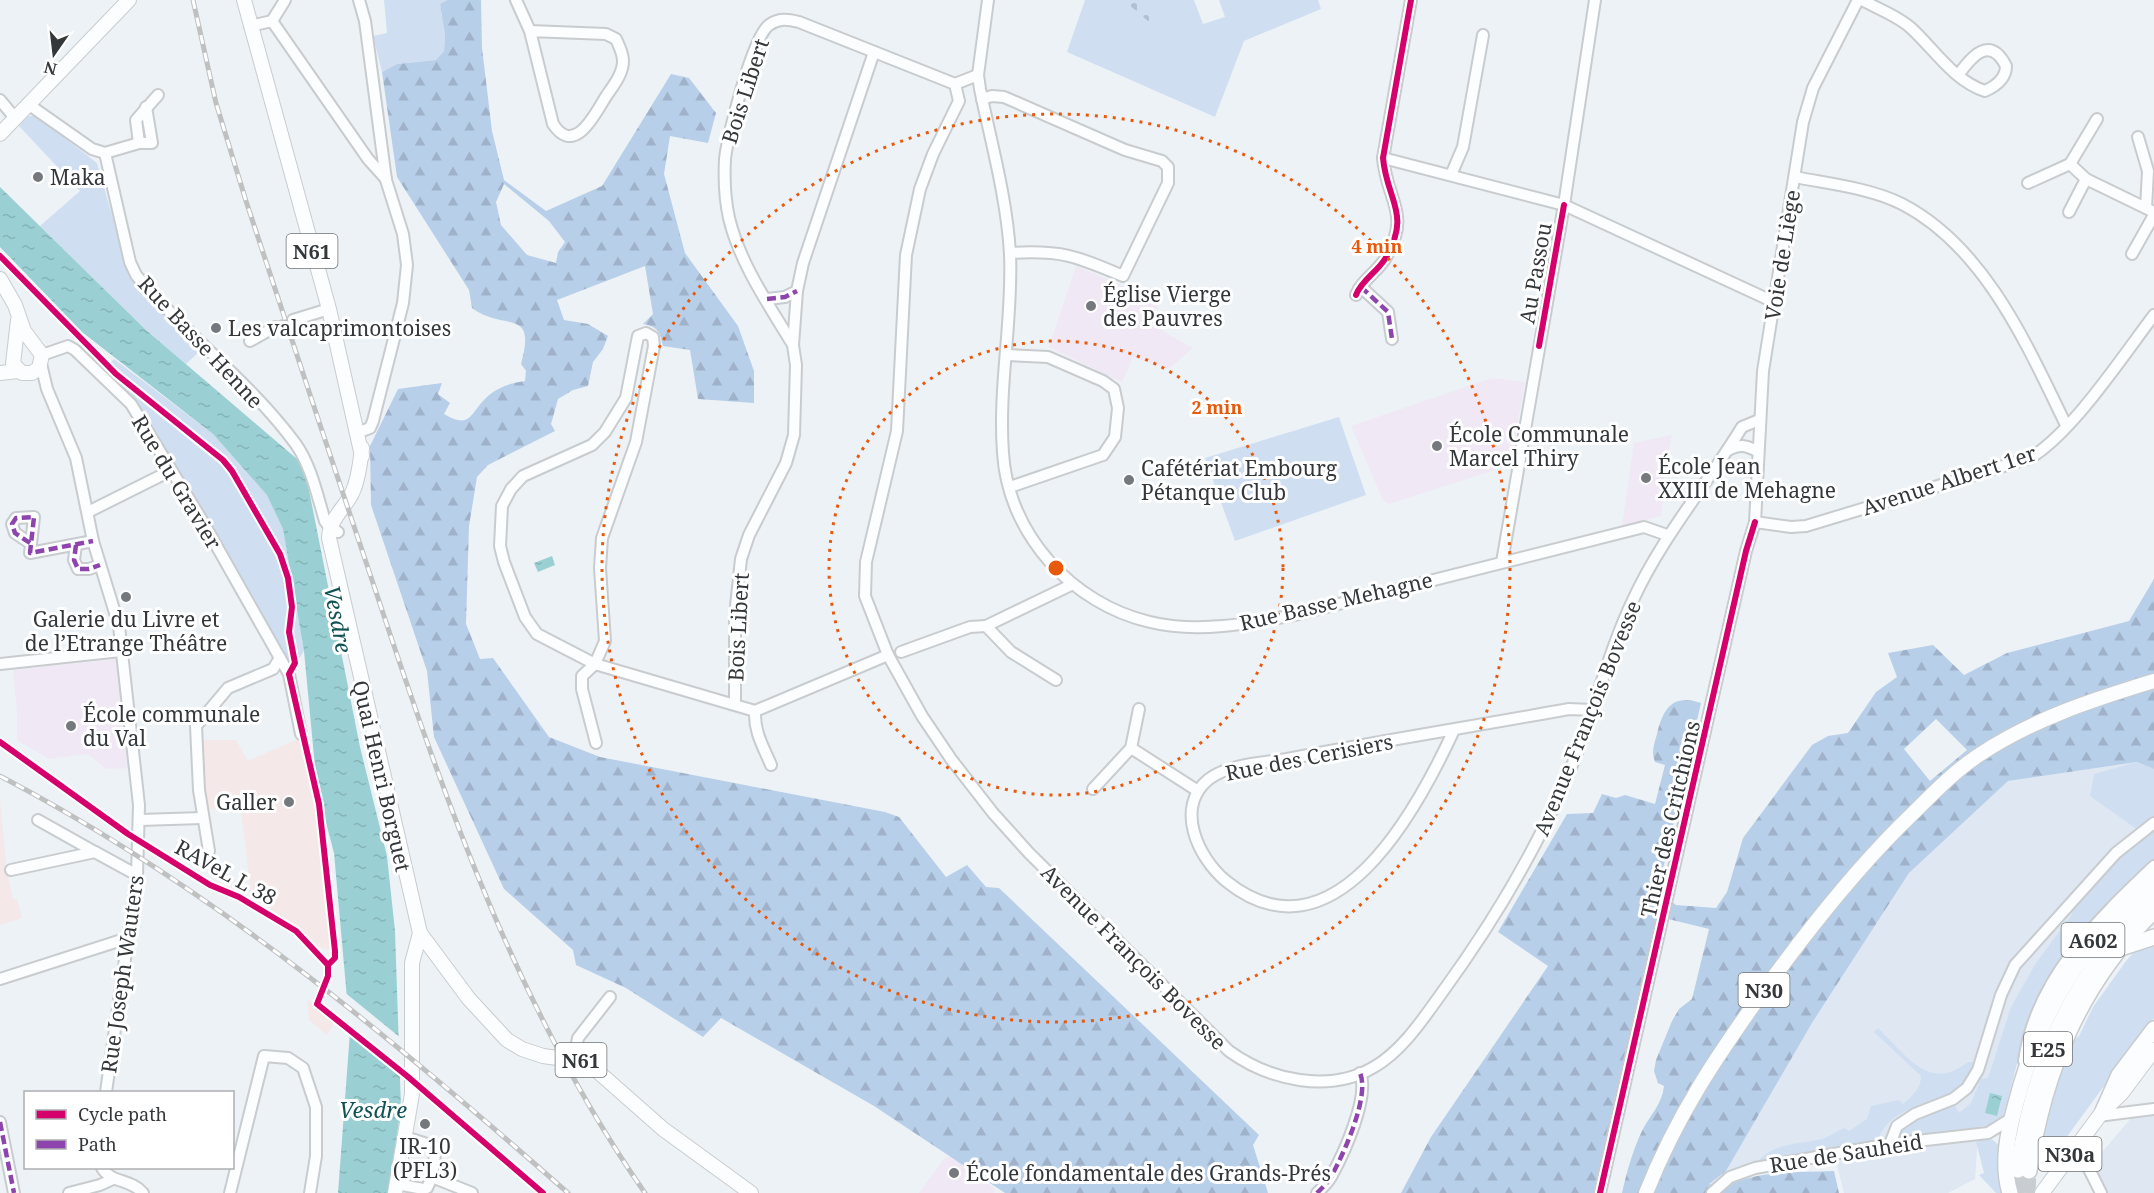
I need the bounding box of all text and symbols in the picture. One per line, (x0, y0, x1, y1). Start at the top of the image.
north arrow (24, 24, 84, 84)
street label: Bois Libert (715, 35, 775, 147)
text: N (41, 56, 59, 81)
place label: Maka (50, 163, 106, 191)
marker: Maka (31, 170, 45, 184)
street label: Voie de Liège (1758, 188, 1806, 322)
street label: Au Passou (1512, 220, 1558, 326)
road number: N61 (286, 234, 338, 268)
text: 4 min (1352, 234, 1402, 258)
street label: Rue Basse Henne (132, 270, 270, 414)
place label: Église Vierge des Pauvres (1103, 280, 1231, 332)
marker: Église Vierge des Pauvres (1084, 299, 1098, 313)
place label: Les valcaprimontoises (228, 314, 451, 342)
marker: Les valcaprimontoises (209, 321, 223, 335)
text: 2 min (1192, 395, 1242, 419)
street label: Rue du Gravier (126, 410, 228, 554)
place label: École Communale Marcel Thiry (1449, 420, 1629, 472)
marker: École Communale Marcel Thiry (1430, 439, 1444, 453)
street label: Avenue Albert 1er (1858, 439, 2040, 521)
place label: École Jean XXIII de Mehagne (1658, 452, 1836, 504)
place label: Cafétériat Embourg Pétanque Club (1141, 454, 1338, 506)
marker: École Jean XXIII de Mehagne (1639, 471, 1653, 485)
marker: Cafétériat Embourg Pétanque Club (1122, 473, 1136, 487)
centre of rings (1046, 558, 1066, 578)
street label: Rue Basse Mehagne (1237, 565, 1435, 637)
street label: Bois Libert (721, 572, 755, 682)
water label: Vesdre (318, 583, 360, 655)
marker: Galerie du Livre et de l’Etrange Théâtre (119, 590, 133, 604)
street label: Avenue François Bovesse (1527, 596, 1647, 840)
place label: Galerie du Livre et de l’Etrange Théâtre (25, 605, 227, 657)
street label: Quai Henri Borguet (346, 678, 418, 874)
place label: École communale du Val (83, 700, 260, 752)
street label: Thier des Critchions (1634, 718, 1706, 920)
marker: École communale du Val (64, 719, 78, 733)
street label: Rue des Cerisiers (1223, 727, 1395, 787)
place label: Galler (216, 788, 277, 816)
marker: Galler (282, 795, 296, 809)
street label: RAVeL L 38 (170, 833, 282, 911)
street label: Avenue François Bovesse (1035, 858, 1233, 1056)
street label: Rue Joseph Wauters (94, 873, 150, 1075)
road number: A602 (2062, 923, 2124, 957)
road number: N30 (1738, 973, 1790, 1007)
road number: E25 (2024, 1032, 2072, 1066)
road number: N61 (556, 1043, 606, 1077)
legend (24, 1091, 234, 1169)
water label: Vesdre (339, 1094, 407, 1124)
text: Cycle path (78, 1102, 167, 1126)
marker: IR-10 (PFL3) (418, 1117, 432, 1131)
street label: Rue de Sauheid (1768, 1127, 1924, 1179)
text: Path (78, 1132, 117, 1156)
place label: IR-10 (PFL3) (393, 1132, 457, 1184)
road number: N30a (2038, 1137, 2102, 1171)
place label: École fondamentale des Grands-Prés (966, 1159, 1331, 1187)
marker: École fondamentale des Grands-Prés (947, 1166, 961, 1180)

